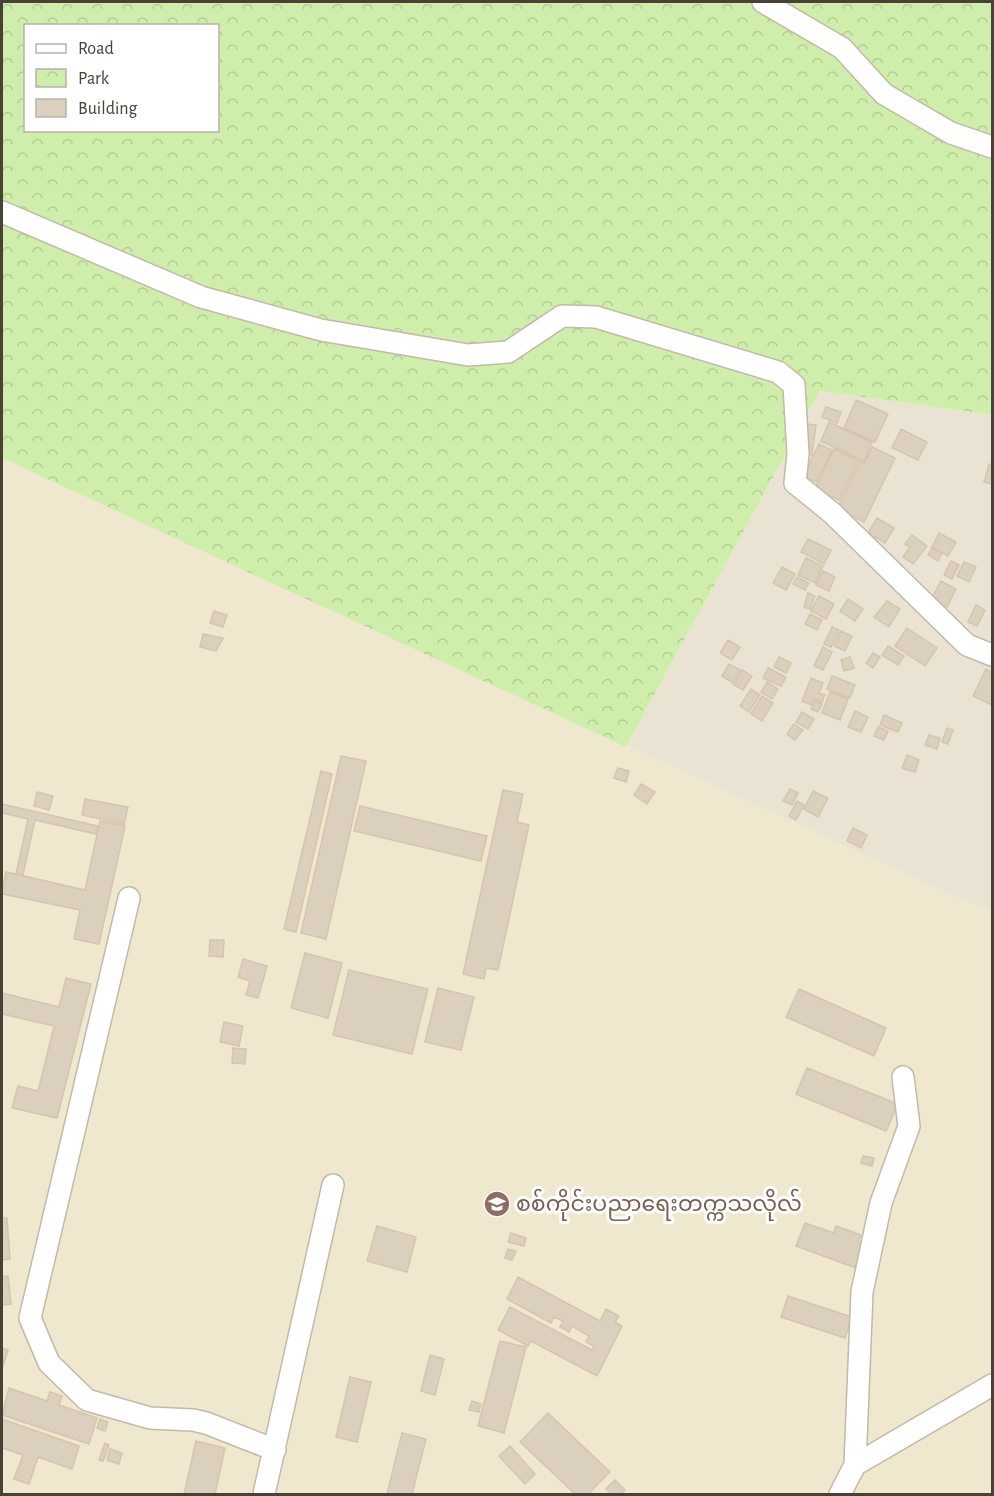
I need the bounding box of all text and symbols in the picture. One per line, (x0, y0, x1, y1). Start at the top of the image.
legend (24, 24, 219, 132)
text: Road (78, 40, 114, 58)
text: Park (78, 70, 110, 88)
text: Building (78, 100, 138, 118)
place label: စစ်ကိုင်းပညာရေးတက္ကသလိုလ် (516, 1188, 802, 1221)
school or university icon: စစ်ကိုင်းပညာရေးတက္ကသလိုလ် (482, 1189, 512, 1219)

